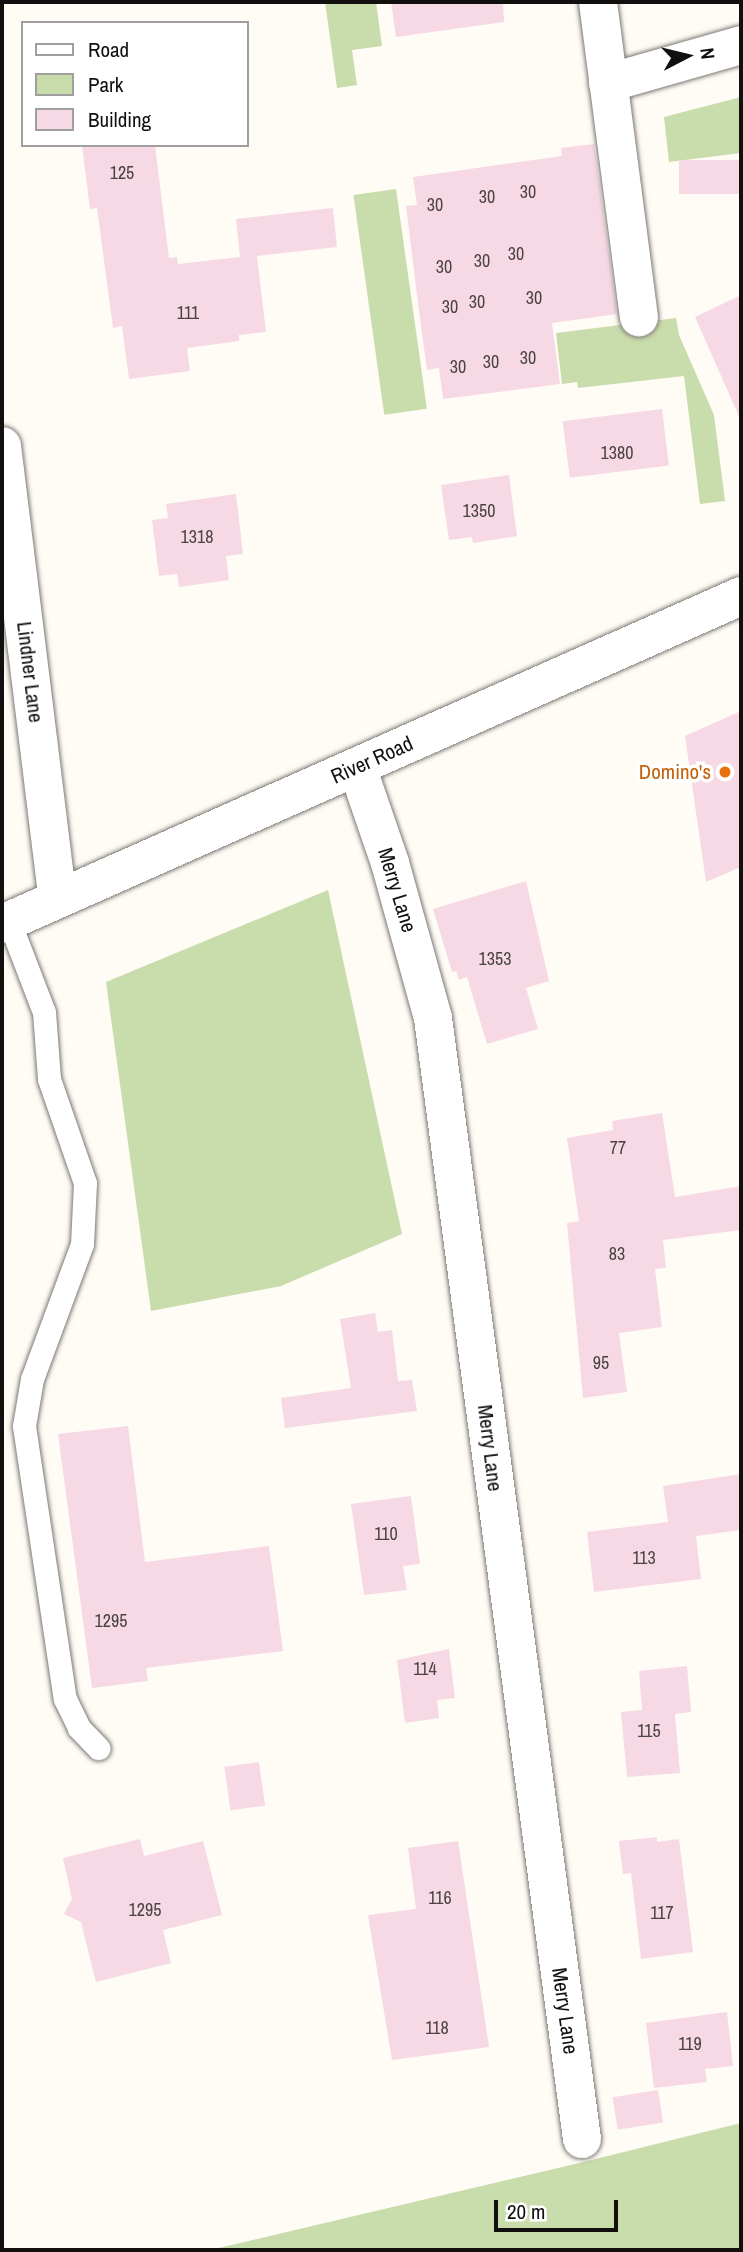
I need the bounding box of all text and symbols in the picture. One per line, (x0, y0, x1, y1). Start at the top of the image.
legend (21, 21, 248, 147)
north arrow (652, 21, 722, 91)
text: Road (88, 35, 129, 64)
text: N (694, 46, 721, 61)
text: Park (88, 70, 123, 99)
text: Building (88, 105, 151, 134)
house number: 125 (110, 162, 134, 184)
house number: 30 (520, 181, 536, 203)
house number: 30 (479, 186, 495, 208)
house number: 30 (427, 194, 443, 216)
house number: 30 (508, 243, 524, 265)
house number: 30 (474, 250, 490, 272)
house number: 30 (436, 256, 452, 278)
house number: 30 (526, 287, 542, 309)
house number: 30 (469, 291, 485, 313)
house number: 30 (442, 296, 458, 318)
house number: 111 (177, 302, 199, 324)
house number: 30 (520, 347, 536, 369)
house number: 30 (483, 351, 499, 373)
house number: 30 (450, 356, 466, 378)
house number: 1380 (601, 442, 633, 464)
house number: 1350 (463, 500, 495, 522)
house number: 1318 (181, 526, 213, 548)
street label: Lindner Lane (11, 620, 49, 724)
street label: River Road (327, 731, 417, 789)
place label: Domino's (639, 759, 711, 785)
marker: Domino's (717, 764, 733, 780)
street label: Merry Lane (372, 845, 422, 935)
house number: 1353 (479, 948, 511, 970)
house number: 77 (610, 1137, 626, 1159)
house number: 83 (609, 1243, 625, 1265)
house number: 95 (593, 1352, 609, 1374)
street label: Merry Lane (472, 1403, 508, 1493)
house number: 110 (374, 1523, 398, 1545)
house number: 113 (632, 1547, 656, 1569)
house number: 1295 (95, 1610, 127, 1632)
house number: 114 (413, 1658, 437, 1680)
house number: 115 (637, 1720, 661, 1742)
house number: 116 (428, 1887, 452, 1909)
house number: 1295 (129, 1899, 161, 1921)
house number: 117 (650, 1902, 674, 1924)
street label: Merry Lane (546, 1966, 584, 2056)
house number: 118 (425, 2017, 449, 2039)
house number: 119 (678, 2033, 702, 2055)
scale bar (498, 2186, 622, 2230)
text: 20 m (507, 2197, 545, 2226)

